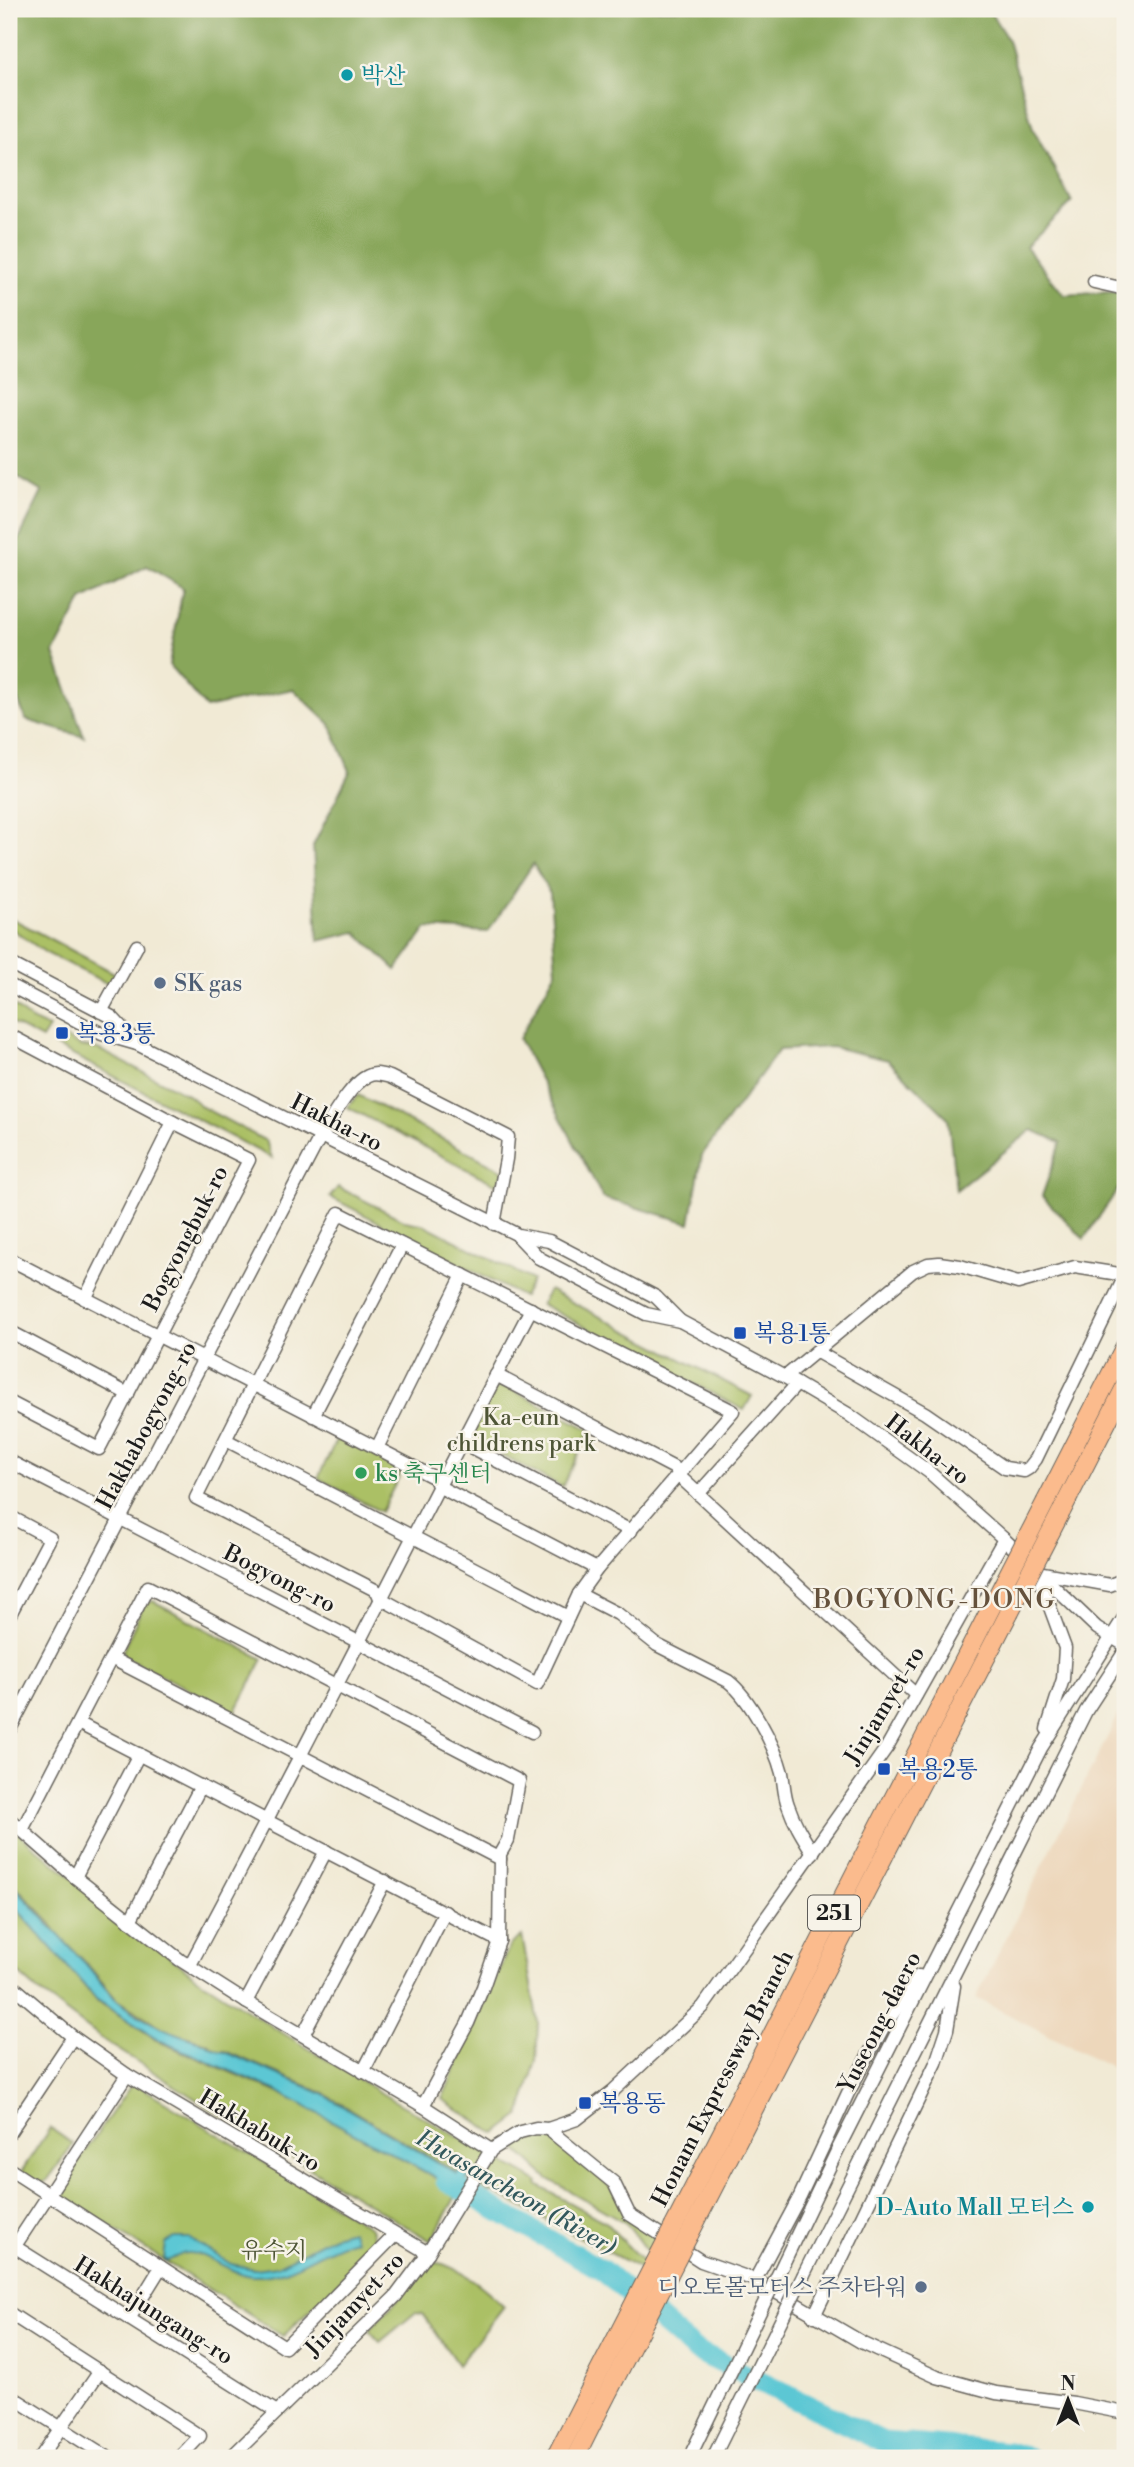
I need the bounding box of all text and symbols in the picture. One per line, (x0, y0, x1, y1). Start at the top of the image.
place label: 박산 (361, 62, 406, 90)
marker: 박산 (339, 67, 355, 83)
place label: SK gas (174, 970, 242, 998)
marker: SK gas (152, 975, 168, 991)
place label: 복용3통 (76, 1020, 155, 1048)
marker: 복용3통 (54, 1025, 70, 1041)
street label: Hakha-ro (286, 1088, 387, 1158)
street label: Bogyongbuk-ro (137, 1161, 235, 1317)
place label: 복용1통 (754, 1320, 831, 1348)
marker: 복용1통 (732, 1325, 748, 1341)
street label: Hakhabogyong-ro (91, 1337, 203, 1514)
park label: Ka-eun childrens park (446, 1404, 597, 1458)
street label: Hakha-ro (880, 1408, 975, 1491)
place label: ks 축구센터 (375, 1460, 492, 1488)
marker: ks 축구센터 (353, 1465, 369, 1481)
street label: Bogyong-ro (218, 1538, 340, 1619)
district label: BOGYONG-DONG (812, 1584, 1057, 1616)
street label: Jinjamyet-ro (838, 1641, 931, 1771)
place label: 복용2통 (898, 1756, 978, 1784)
marker: 복용2통 (876, 1761, 892, 1777)
road number: 251 (808, 1896, 860, 1930)
street label: Honam Expressway Branch (646, 1945, 800, 2211)
street label: Yuseong-daero (832, 1947, 928, 2099)
street label: Hakhabuk-ro (194, 2084, 325, 2178)
place label: 복용동 (599, 2090, 666, 2118)
marker: 복용동 (577, 2095, 593, 2111)
water label: Hwasancheon (River) (410, 2123, 621, 2262)
place label: D-Auto Mall 모터스 (876, 2194, 1074, 2222)
marker: D-Auto Mall 모터스 (1080, 2199, 1096, 2215)
park label: 유수지 (241, 2237, 307, 2265)
street label: Jinjamyet-ro (298, 2246, 410, 2364)
street label: Hakhajungang-ro (69, 2251, 238, 2371)
place label: 디오토몰모터스 주차타워 (658, 2274, 907, 2302)
marker: 디오토몰모터스 주차타워 (913, 2279, 929, 2295)
north arrow (1032, 2366, 1102, 2436)
text: N (1060, 2372, 1076, 2396)

